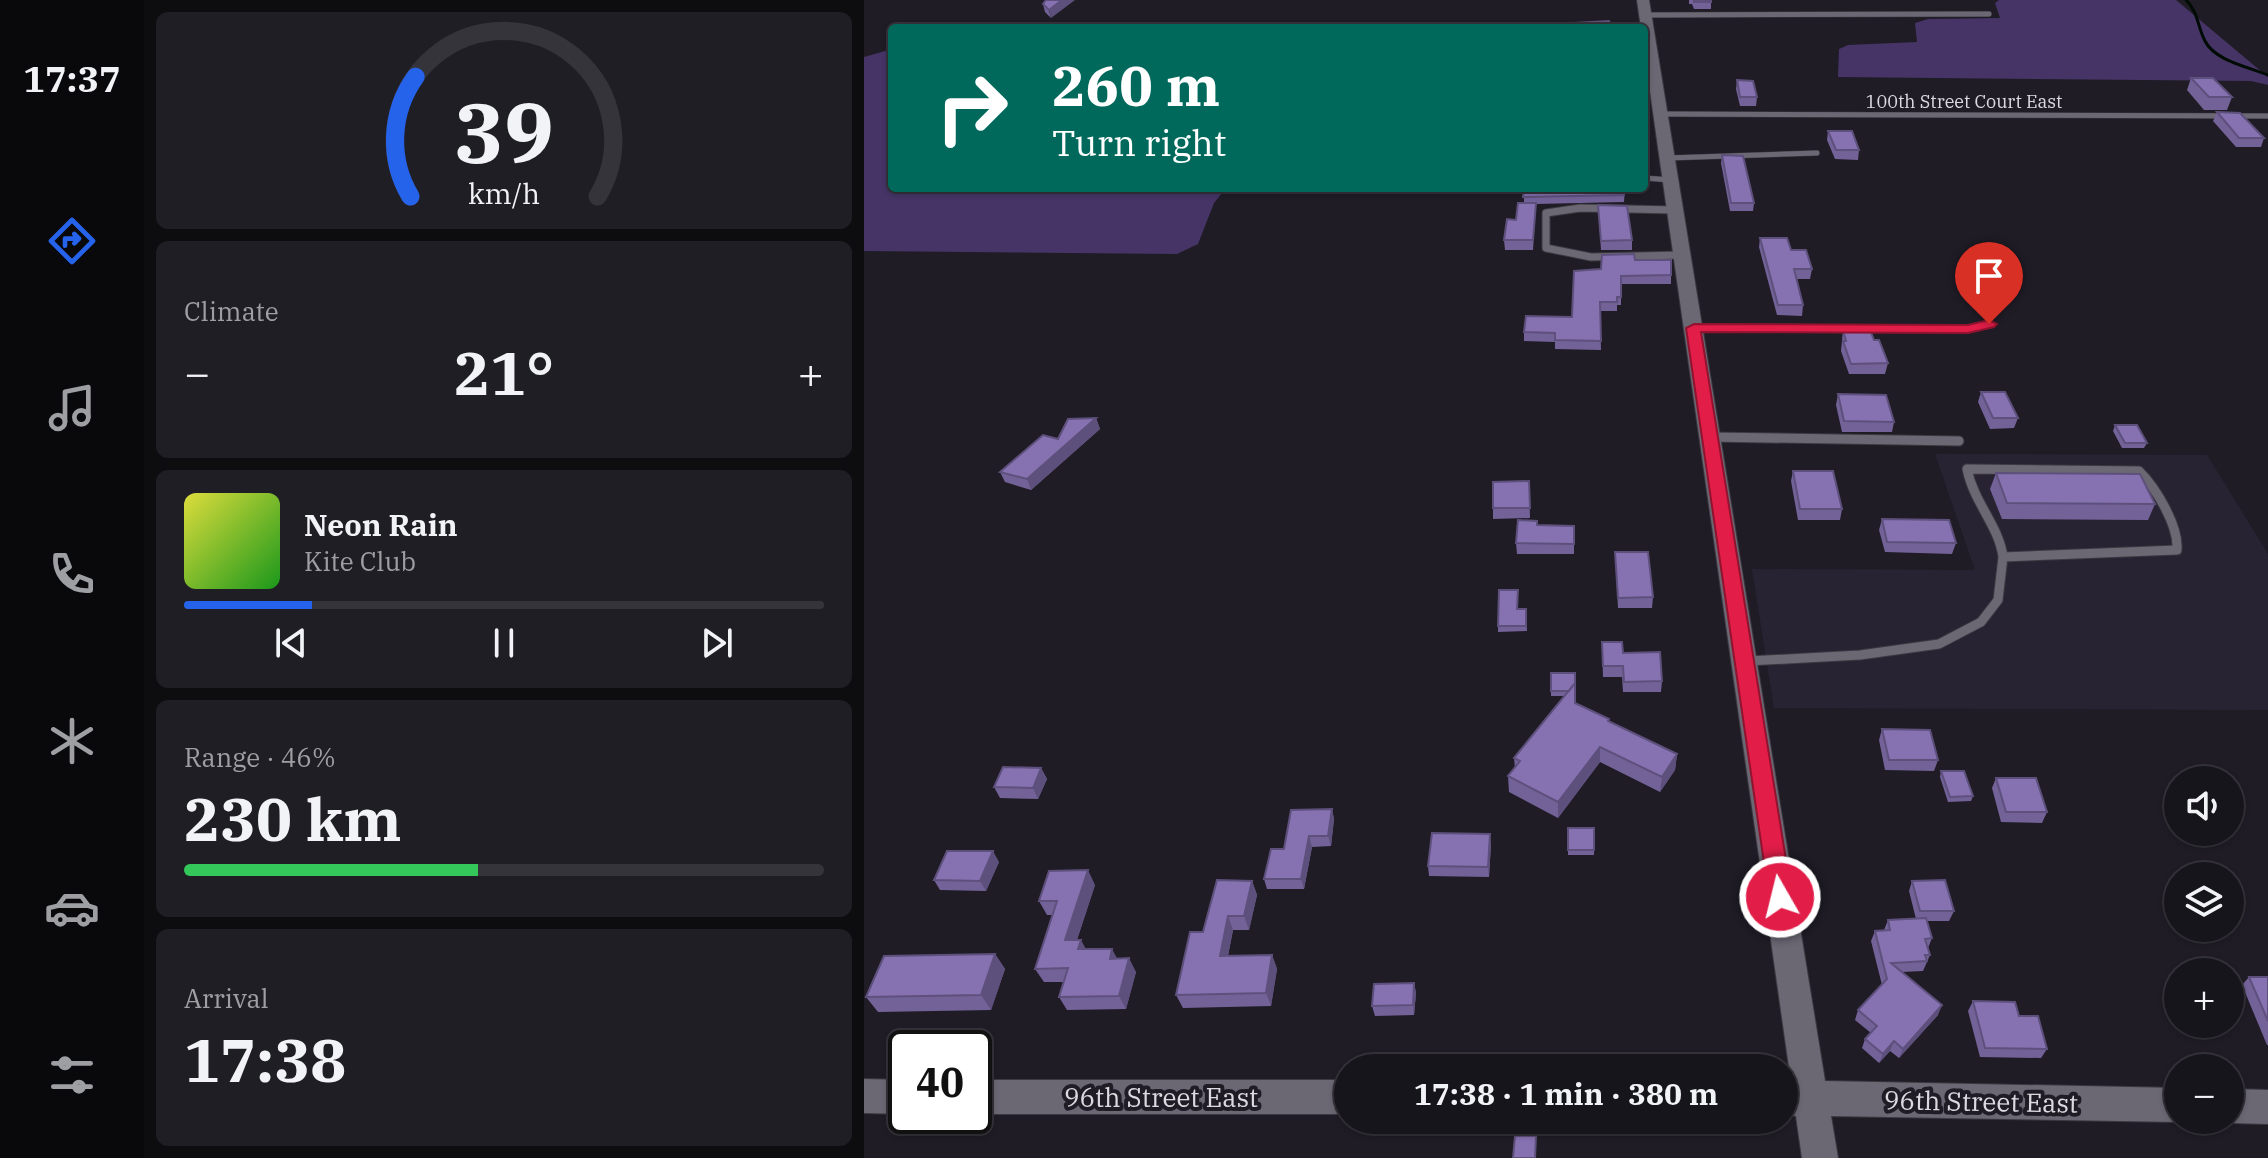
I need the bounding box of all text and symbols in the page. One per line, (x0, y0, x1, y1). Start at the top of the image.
text: 260 m (1052, 49, 1220, 121)
text: 17:37 (23, 55, 121, 102)
icon: right (920, 56, 1024, 160)
text: 39 (454, 77, 554, 185)
street label: 100th Street Court East (1866, 90, 2062, 113)
text: Turn right (1052, 119, 1226, 166)
text: km/h (468, 175, 540, 212)
icon: directions (44, 213, 100, 269)
pin (1955, 242, 2023, 324)
icon: arrive (1967, 254, 2011, 298)
text: Climate (184, 294, 279, 328)
text: 21° (454, 333, 554, 412)
text: − (184, 344, 210, 401)
text: + (798, 344, 824, 401)
icon: music (44, 380, 100, 436)
text: Neon Rain (304, 505, 458, 544)
text: Kite Club (304, 544, 416, 578)
icon: phone (44, 546, 100, 602)
icon: previous (269, 621, 313, 665)
icon: pause (482, 621, 526, 665)
icon: next (695, 621, 739, 665)
icon: climate (44, 713, 100, 769)
text: Range · 46% (184, 740, 336, 774)
map controls (2164, 766, 2244, 1134)
button: sound (2164, 766, 2244, 846)
text: 230 km (184, 779, 402, 858)
position arrow (1738, 855, 1822, 939)
button: layers (2164, 862, 2244, 942)
icon: car (44, 880, 100, 936)
button: + (2164, 958, 2244, 1038)
text: Arrival (184, 981, 269, 1015)
text: 17:38 (184, 1020, 346, 1099)
speed limit sign: 40 (888, 1030, 992, 1134)
icon: filters (44, 1047, 100, 1103)
button: − (2164, 1054, 2244, 1134)
text: 17:38 · 1 min · 380 m (1414, 1074, 1718, 1113)
street label: 96th Street East (1064, 1080, 1258, 1114)
street label: 96th Street East (1884, 1082, 2078, 1120)

